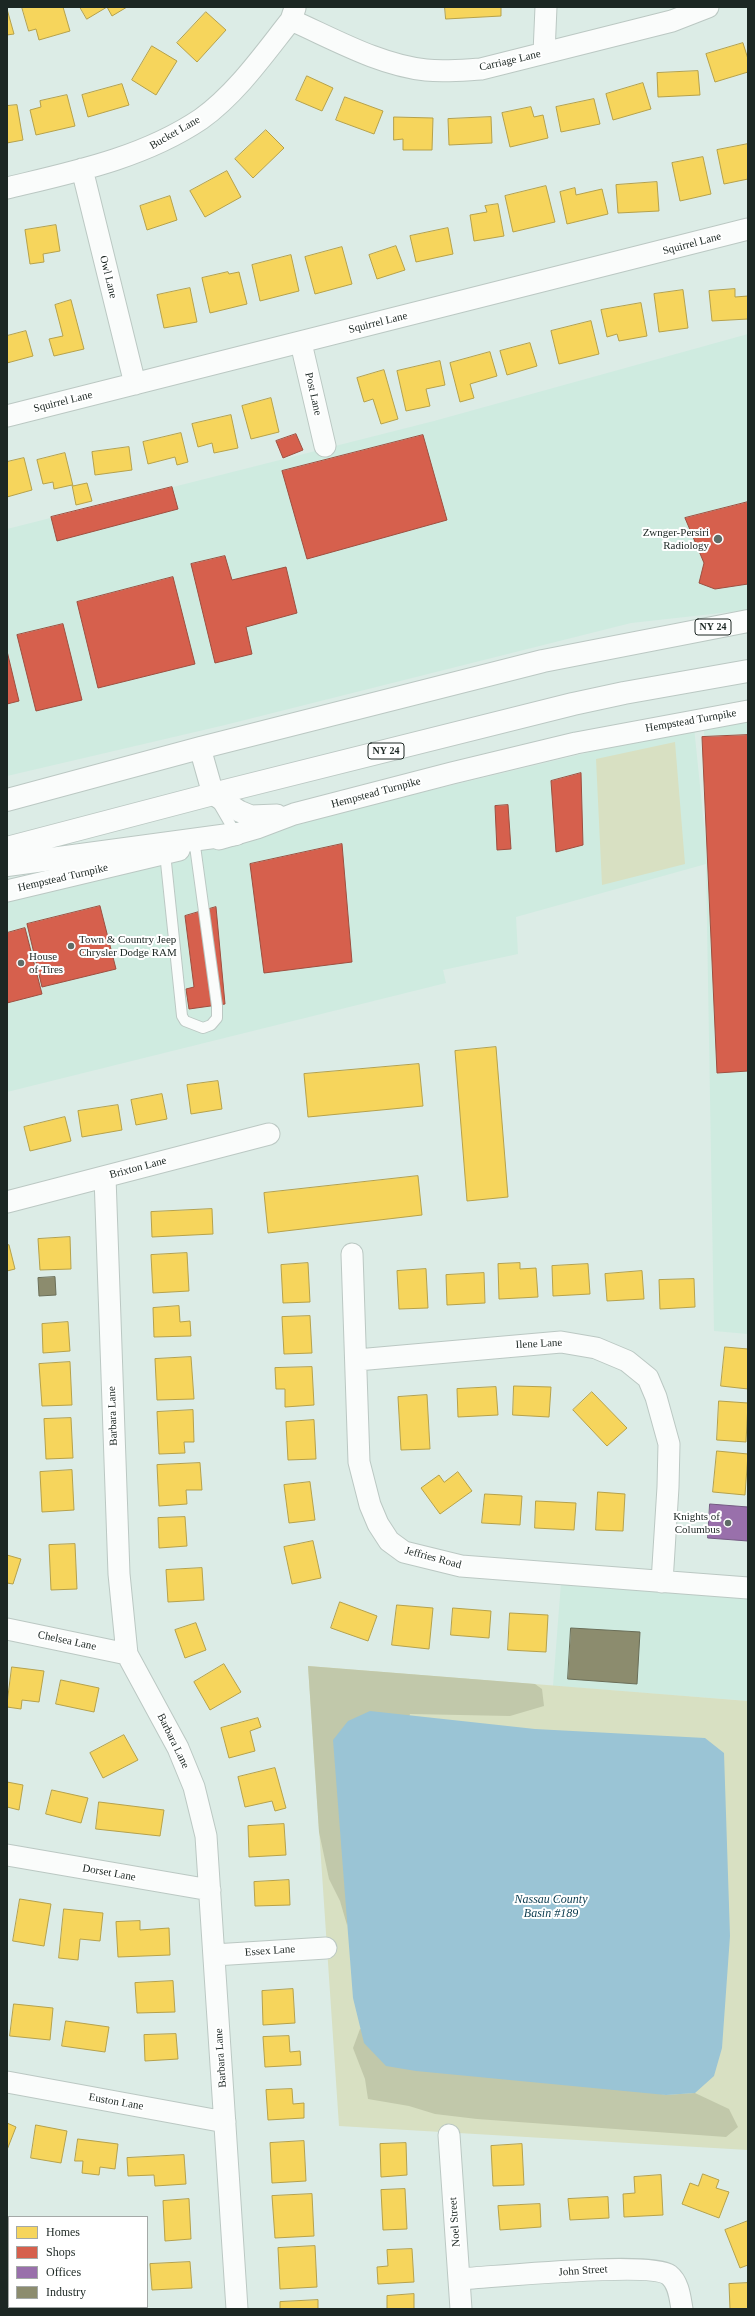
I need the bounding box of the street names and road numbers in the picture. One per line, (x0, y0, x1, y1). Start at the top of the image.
street label: Carriage Lane (478, 48, 542, 74)
street label: Bucket Lane (147, 113, 203, 153)
street label: Squirrel Lane (661, 230, 723, 258)
street label: Owl Lane (96, 254, 120, 300)
street label: Squirrel Lane (347, 309, 409, 337)
street label: Post Lane (302, 371, 324, 417)
street label: Squirrel Lane (32, 388, 94, 416)
road number: NY 24 (695, 619, 731, 635)
street label: Hempstead Turnpike (644, 706, 738, 736)
road number: NY 24 (368, 743, 404, 759)
street label: Hempstead Turnpike (330, 775, 422, 811)
street label: Hempstead Turnpike (17, 861, 109, 895)
street label: Brixton Lane (108, 1154, 168, 1182)
street label: Ilene Lane (515, 1336, 563, 1352)
street label: Barbara Lane (105, 1386, 121, 1446)
street label: Jeffries Road (403, 1544, 463, 1572)
street label: Chelsea Lane (37, 1628, 97, 1654)
street label: Barbara Lane (154, 1711, 192, 1771)
street label: Dorset Lane (81, 1862, 137, 1884)
street label: Essex Lane (244, 1943, 296, 1959)
street label: Barbara Lane (212, 2028, 230, 2088)
street label: Euston Lane (88, 2091, 144, 2113)
street label: Noel Street (447, 2197, 463, 2247)
street label: John Street (558, 2263, 608, 2279)

